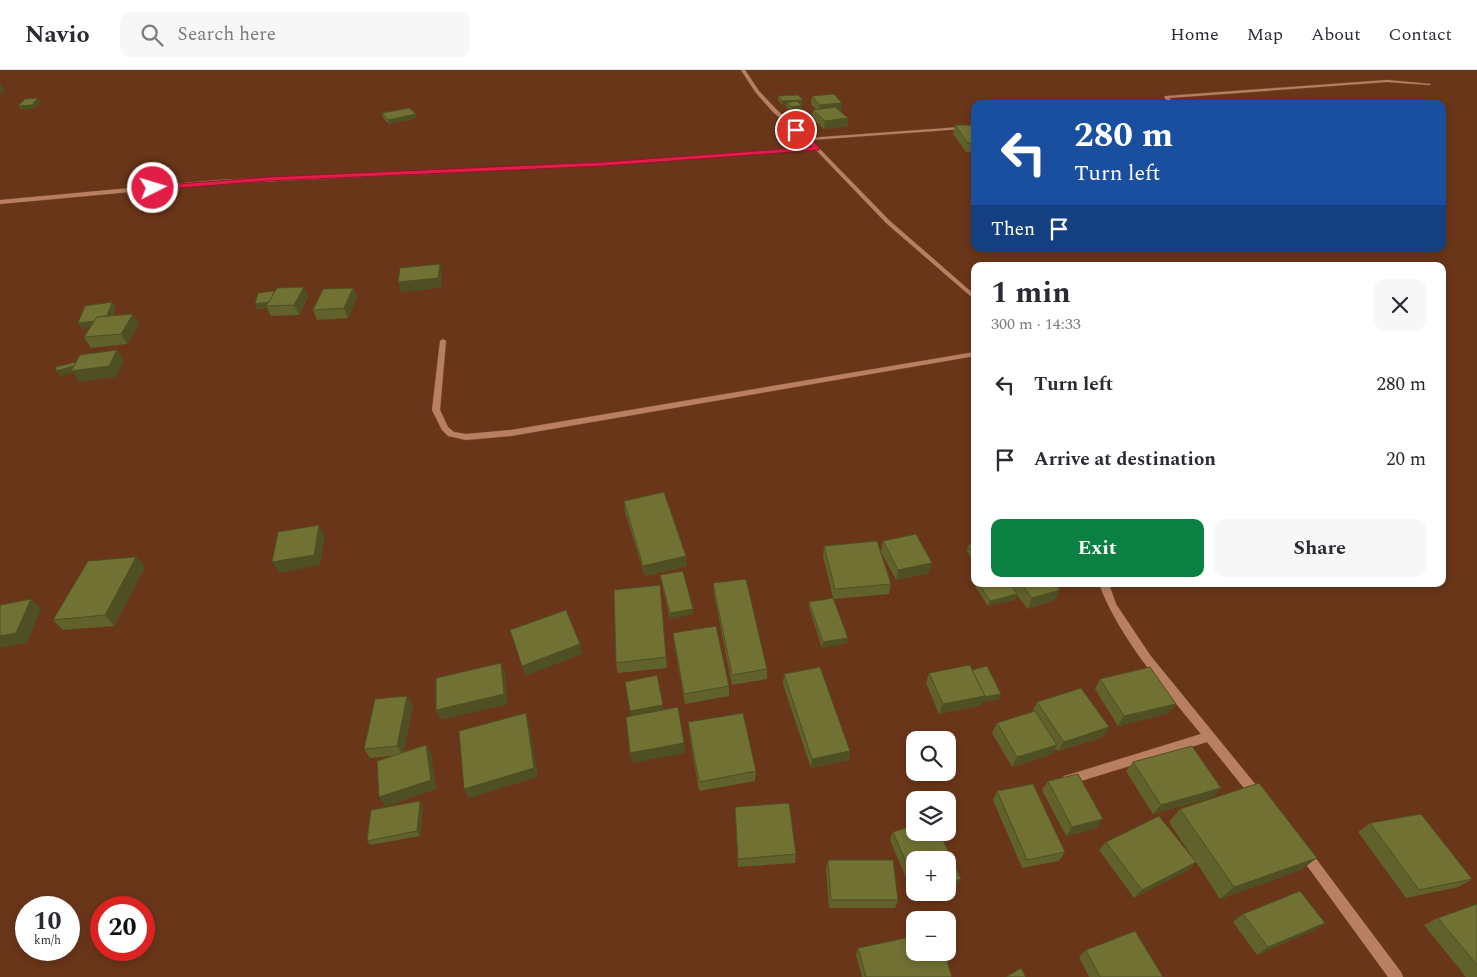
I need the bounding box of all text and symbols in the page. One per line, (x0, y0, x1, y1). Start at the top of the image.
search box (120, 12, 470, 57)
text: Navio (25, 17, 90, 53)
text: Search here (178, 20, 276, 49)
icon: search (138, 21, 166, 49)
text: Home (1170, 21, 1219, 48)
text: Map (1247, 21, 1283, 48)
text: About (1311, 21, 1361, 48)
text: Contact (1389, 21, 1452, 48)
pin (775, 109, 817, 151)
text: 280 m (1074, 109, 1173, 162)
icon: arrive (782, 116, 810, 144)
icon: left (991, 120, 1056, 185)
text: Turn left (1074, 157, 1160, 190)
position arrow (126, 161, 178, 213)
text: Then (991, 215, 1035, 244)
icon: arrive (1045, 215, 1073, 243)
text: 1 min (991, 270, 1071, 316)
button: close (1374, 279, 1426, 331)
text: 300 m · 14:33 (991, 312, 1081, 336)
text: Turn left (1034, 370, 1113, 399)
text: 280 m (1376, 370, 1426, 399)
icon: left (991, 371, 1019, 399)
text: Arrive at destination (1034, 445, 1216, 474)
text: 20 m (1386, 445, 1426, 474)
icon: arrive (991, 446, 1019, 474)
button: Exit (991, 519, 1204, 577)
button: Share (1214, 519, 1426, 577)
map controls (906, 731, 956, 961)
button: search (906, 731, 956, 781)
button: layers (906, 791, 956, 841)
button: + (906, 851, 956, 901)
speed limit sign: 20 (90, 896, 155, 961)
text: 10 (33, 903, 62, 941)
button: − (906, 911, 956, 961)
text: km/h (34, 931, 61, 950)

